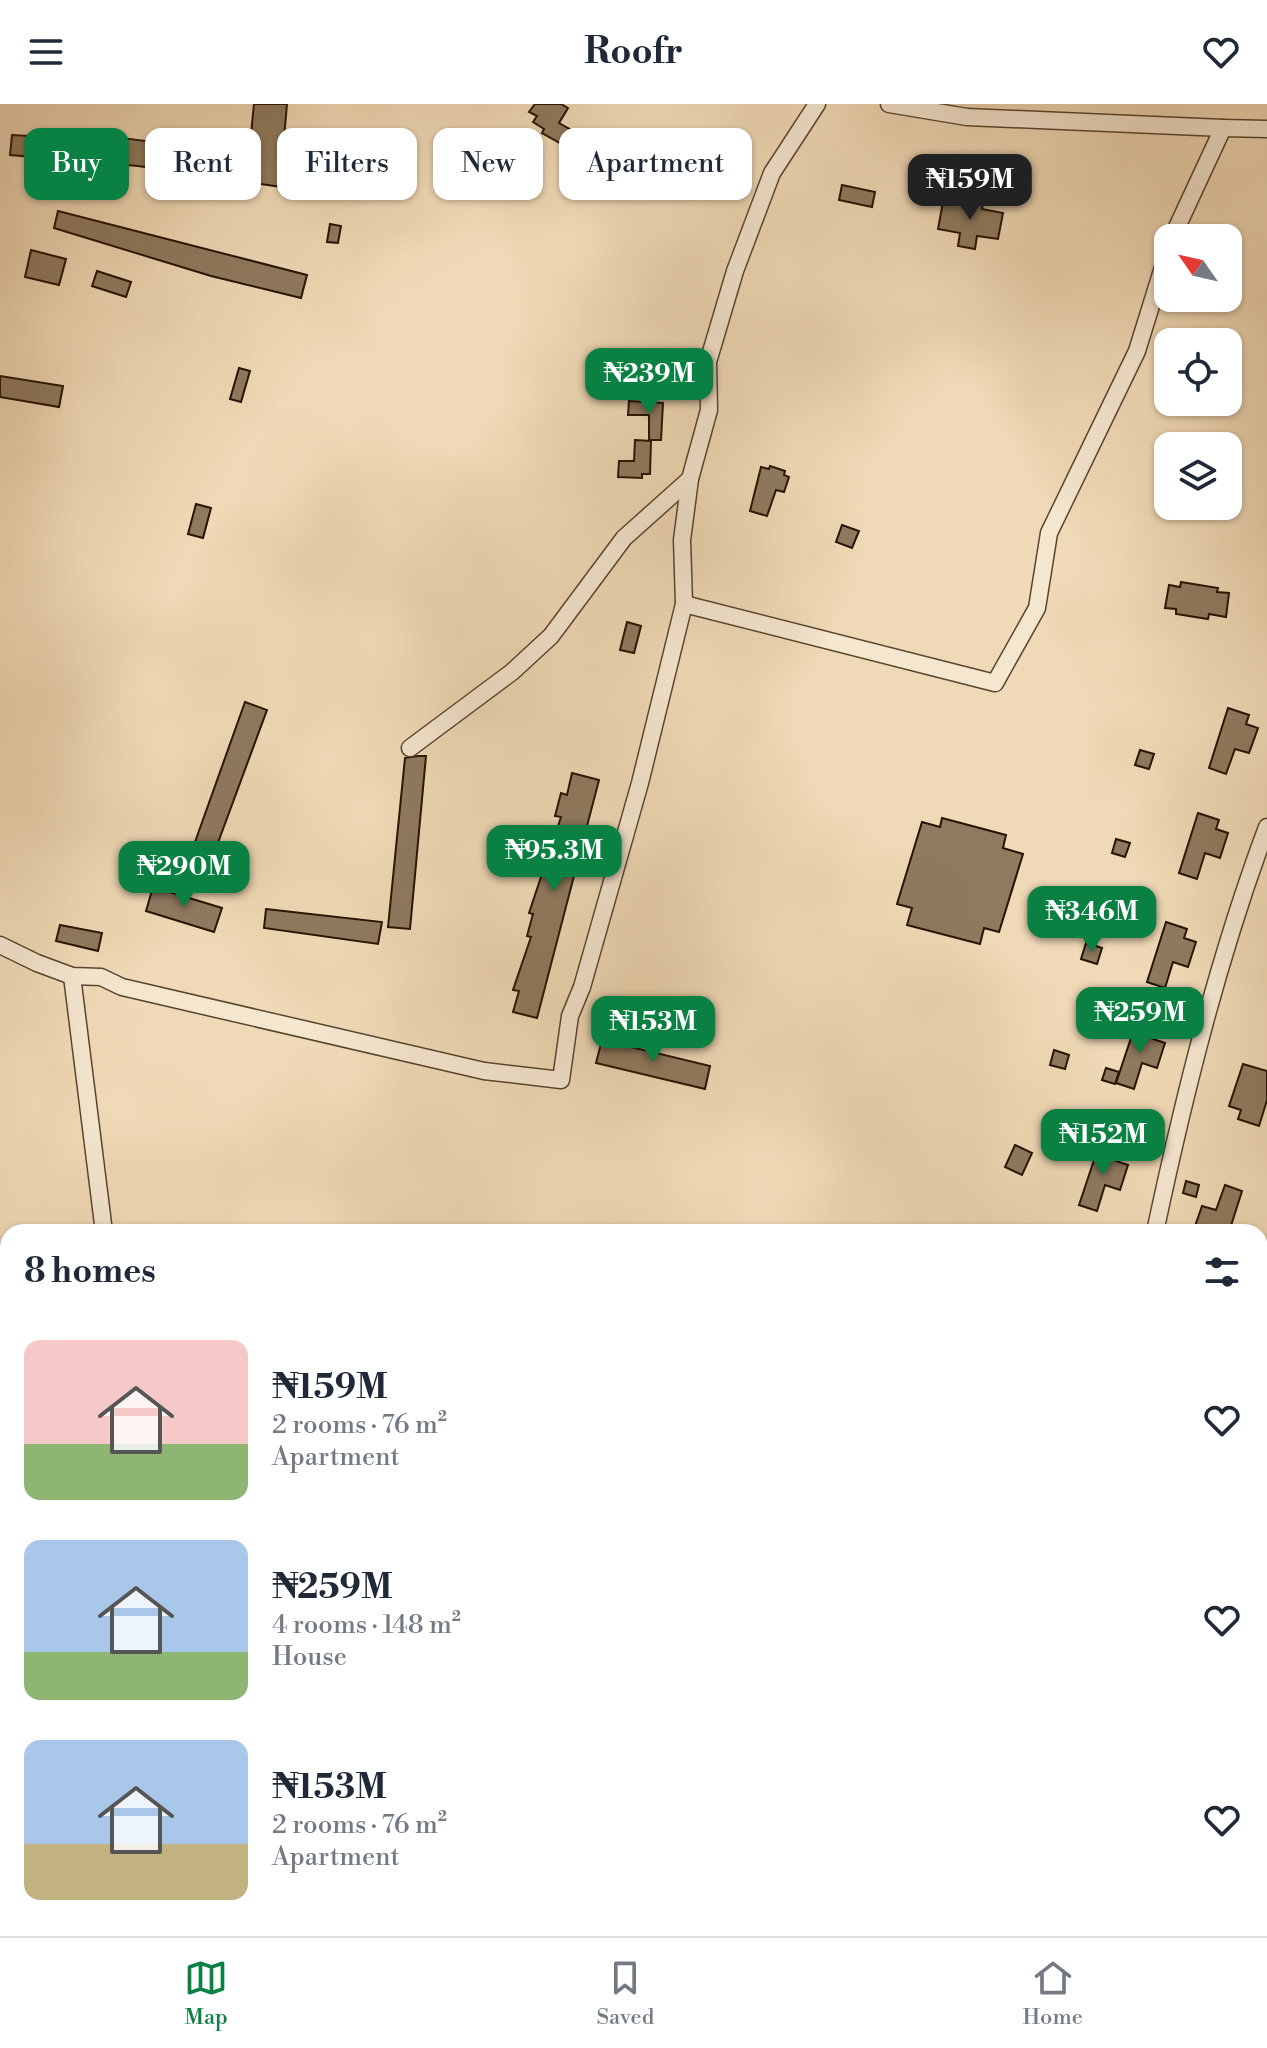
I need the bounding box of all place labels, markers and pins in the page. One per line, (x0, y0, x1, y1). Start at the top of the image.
pin: ₦159M (914, 154, 1026, 222)
pin: ₦239M (593, 348, 705, 416)
pin: ₦95.3M (489, 825, 619, 893)
pin: ₦290M (128, 841, 240, 909)
pin: ₦346M (1036, 886, 1148, 954)
pin: ₦259M (1084, 987, 1196, 1055)
pin: ₦153M (597, 996, 709, 1064)
pin: ₦152M (1047, 1109, 1159, 1177)

